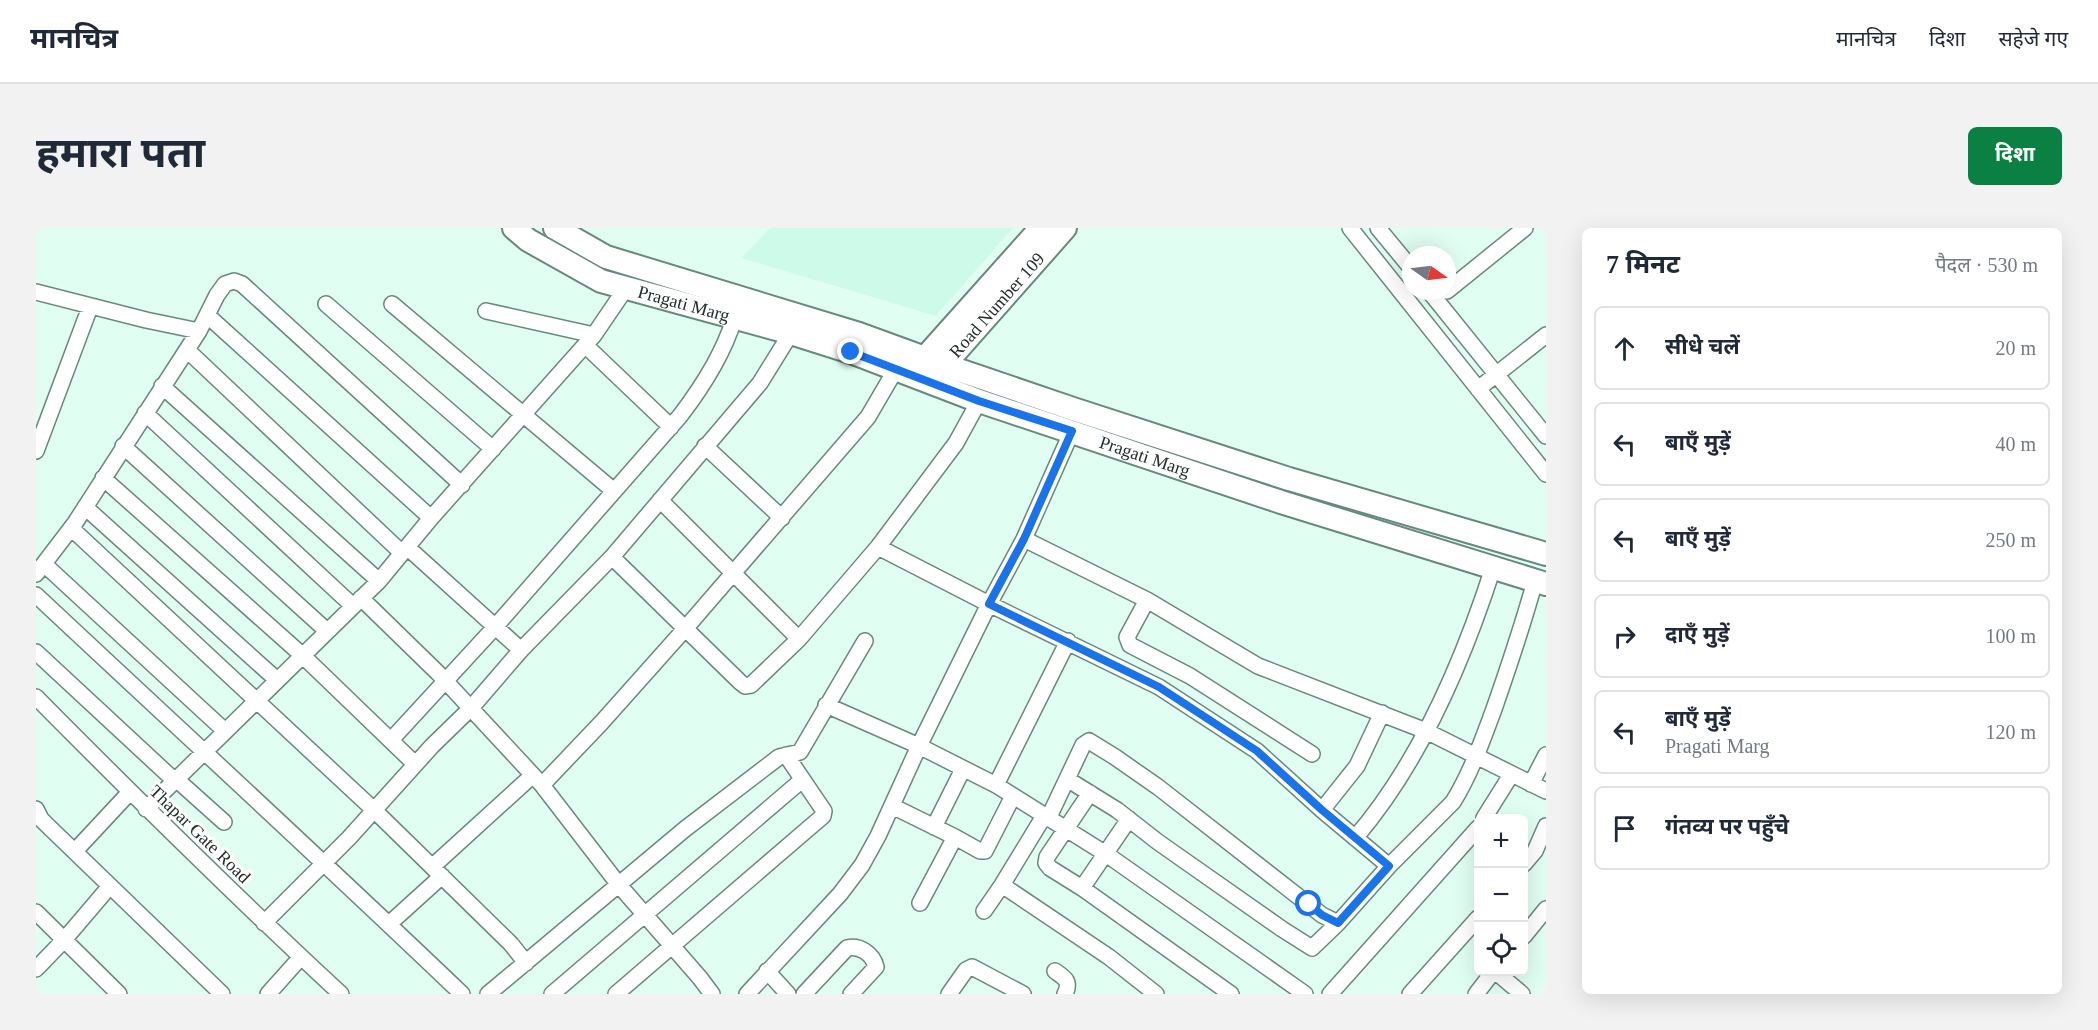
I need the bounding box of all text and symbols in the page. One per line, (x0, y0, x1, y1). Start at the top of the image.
text: मानचित्र (30, 23, 118, 54)
text: मानचित्र (1836, 27, 1896, 51)
text: दिशा (1929, 27, 1965, 51)
text: सहेजे गए (1998, 27, 2068, 51)
button: दिशा (1968, 127, 2062, 185)
text: हमारा पता (36, 130, 205, 176)
north arrow (1402, 246, 1456, 300)
street label: Road Number 109 (945, 249, 1048, 362)
text: 7 मिनट (1606, 250, 1680, 279)
text: पैदल · 530 m (1935, 254, 2038, 276)
street label: Pragati Marg (636, 282, 732, 326)
icon: ahead (1608, 332, 1641, 365)
text: सीधे चलें (1665, 334, 1740, 359)
text: 20 m (1995, 337, 2036, 359)
route end (837, 338, 863, 364)
icon: left (1608, 428, 1641, 461)
text: बाएँ मुड़ें (1665, 430, 1731, 455)
street label: Pragati Marg (1097, 432, 1193, 481)
text: 40 m (1995, 433, 2036, 455)
icon: left (1608, 524, 1641, 557)
text: बाएँ मुड़ें (1665, 526, 1731, 551)
text: 250 m (1985, 529, 2036, 551)
icon: right (1608, 620, 1641, 653)
text: दाएँ मुड़ें (1665, 622, 1730, 647)
text: 100 m (1985, 625, 2036, 647)
text: बाएँ मुड़ें (1665, 706, 1731, 731)
icon: left (1608, 716, 1641, 749)
text: 120 m (1985, 721, 2036, 743)
text: Pragati Marg (1665, 735, 1770, 757)
street label: Thapar Gate Road (146, 781, 254, 887)
icon: arrive (1608, 812, 1641, 845)
map controls (1474, 814, 1528, 976)
button: + (1474, 814, 1528, 868)
text: गंतव्य पर पहुँचे (1665, 814, 1789, 839)
button: − (1474, 868, 1528, 922)
route start (1295, 890, 1321, 916)
button: locate (1474, 922, 1528, 976)

